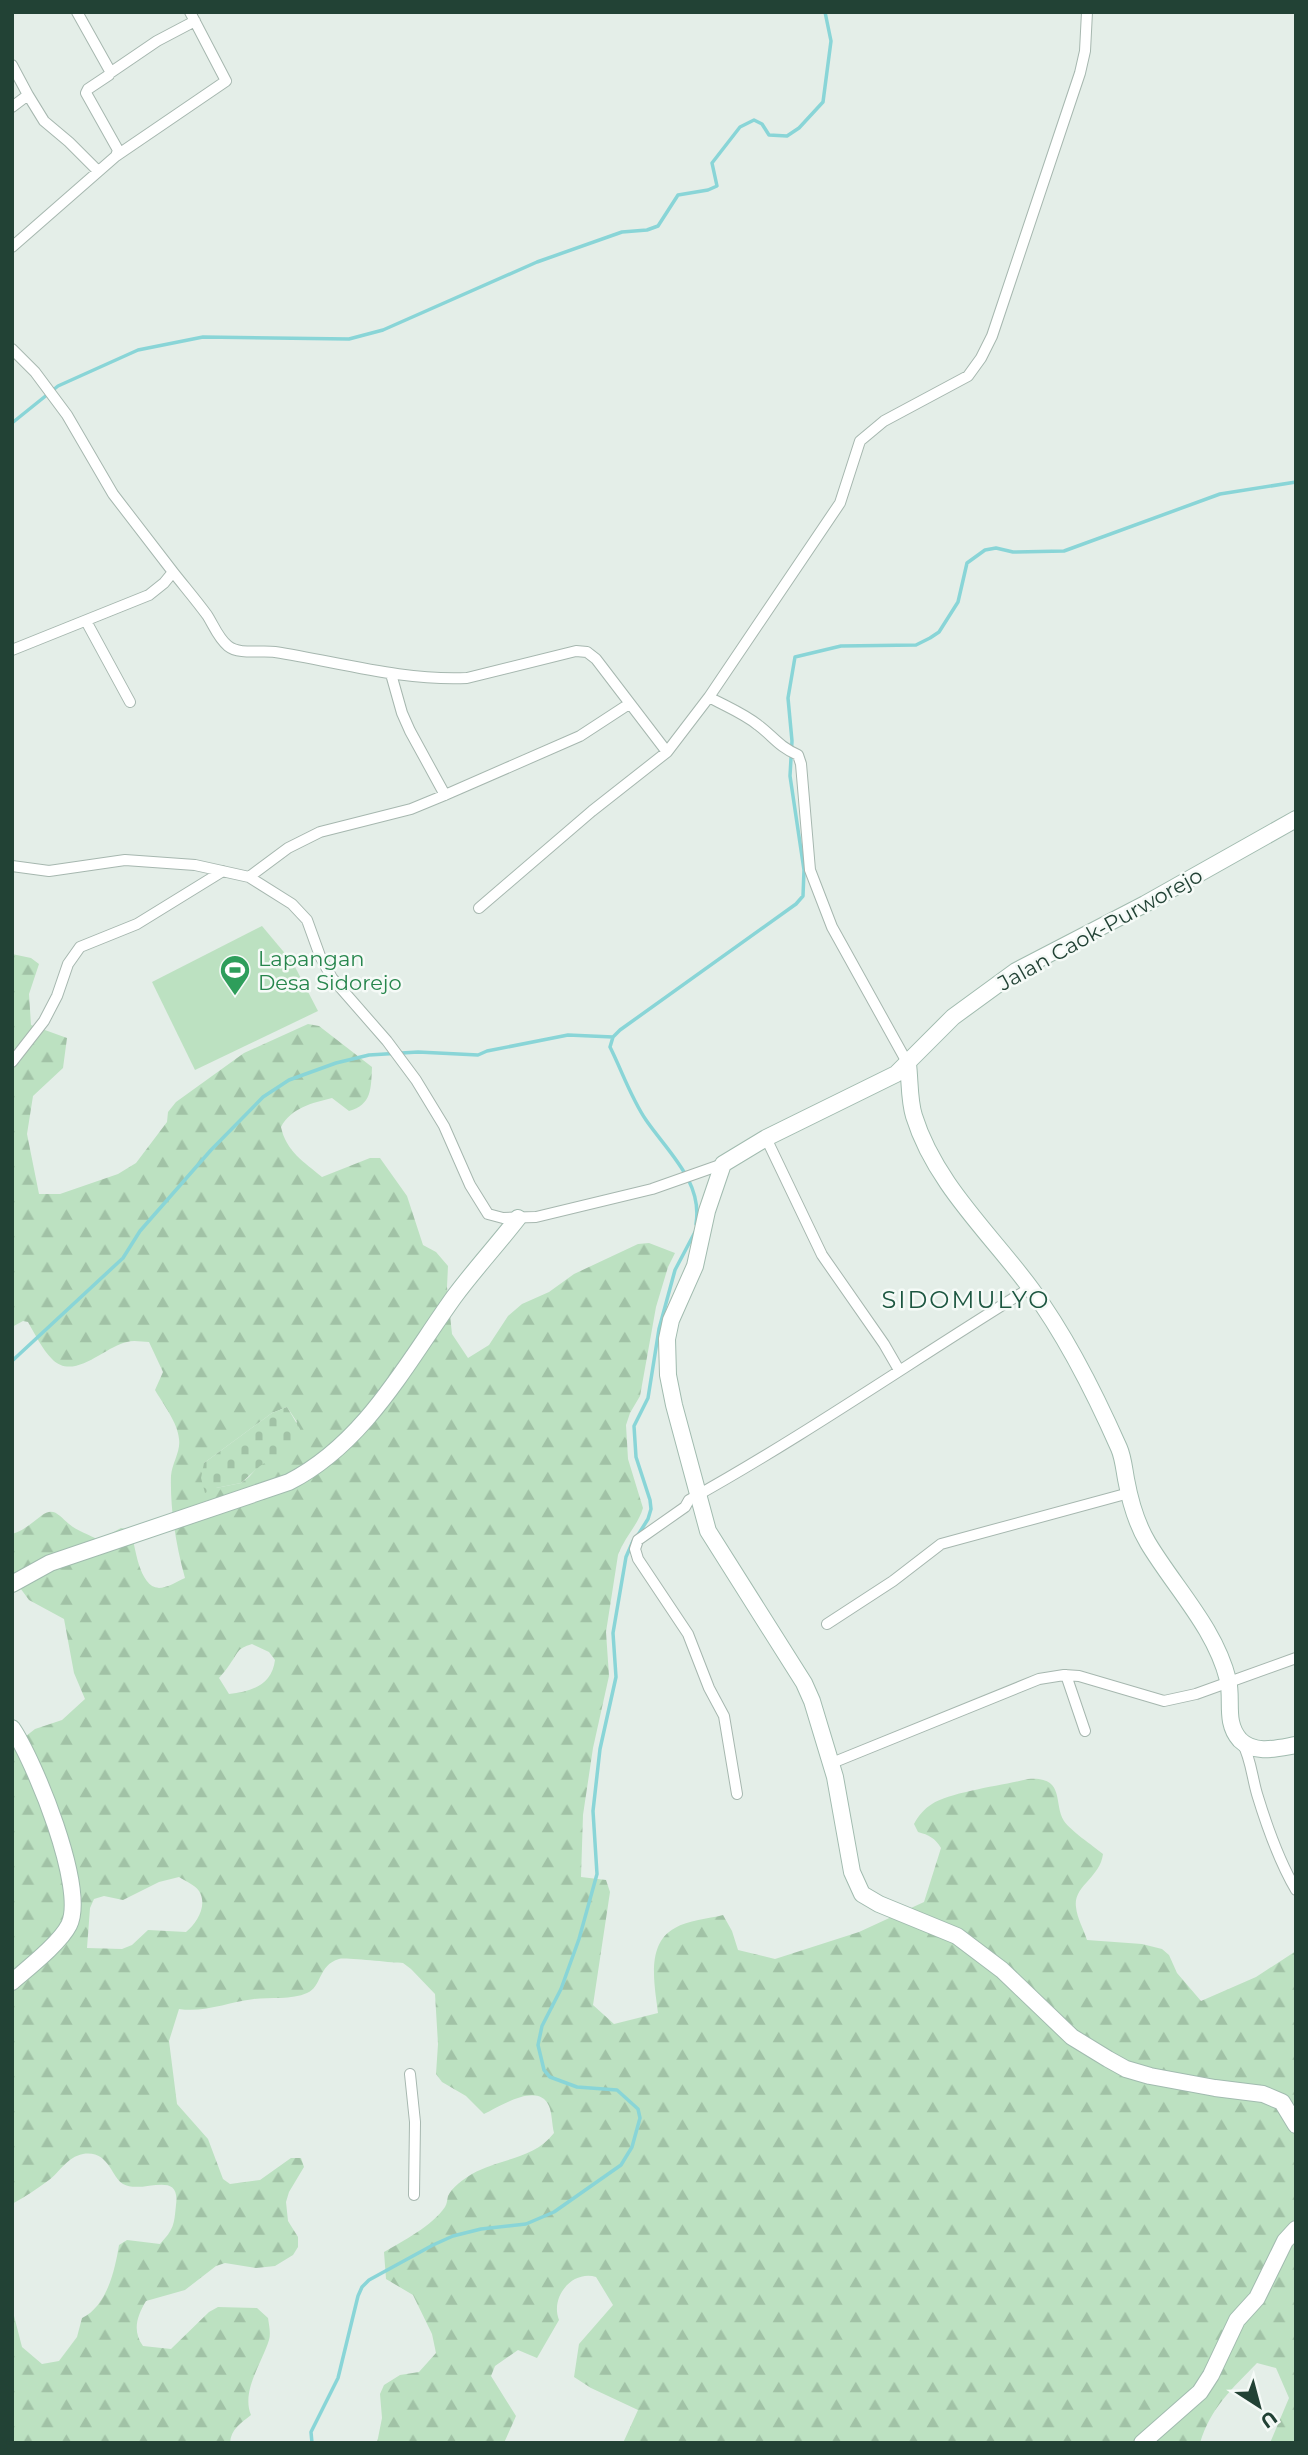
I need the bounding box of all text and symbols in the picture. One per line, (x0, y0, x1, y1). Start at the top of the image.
street label: Jalan Caok-Purworejo (993, 862, 1207, 996)
place label: Lapangan Desa Sidorejo (258, 946, 402, 995)
sports icon: Lapangan Desa Sidorejo (218, 953, 252, 997)
district label: SIDOMULYO (882, 1285, 1050, 1314)
north arrow (1224, 2371, 1294, 2441)
text: U (1256, 2406, 1282, 2433)

